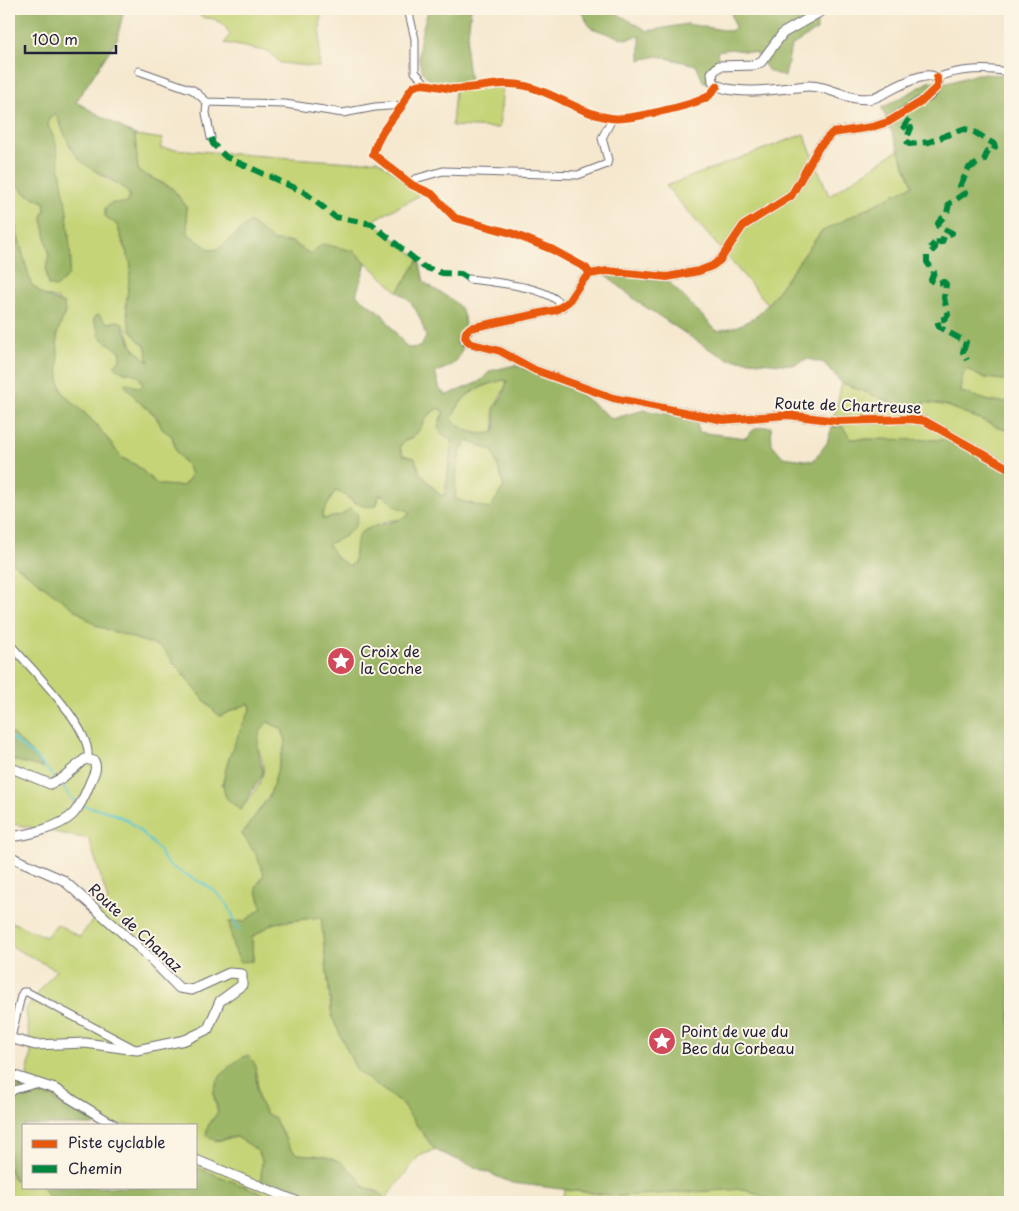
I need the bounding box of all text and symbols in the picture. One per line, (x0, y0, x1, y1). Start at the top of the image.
scale bar (25, 22, 116, 54)
text: 100 m (32, 27, 78, 50)
street label: Route de Chartreuse (774, 390, 922, 419)
place label: Croix de la Coche (360, 639, 422, 679)
place icon: Croix de la Coche (326, 646, 356, 676)
street label: Route de Chanaz (84, 877, 188, 977)
place label: Point de vue du Bec du Corbeau (681, 1019, 794, 1059)
place icon: Point de vue du Bec du Corbeau (647, 1026, 677, 1056)
legend (22, 1124, 198, 1188)
text: Piste cyclable (68, 1130, 165, 1153)
text: Chemin (68, 1156, 122, 1179)

